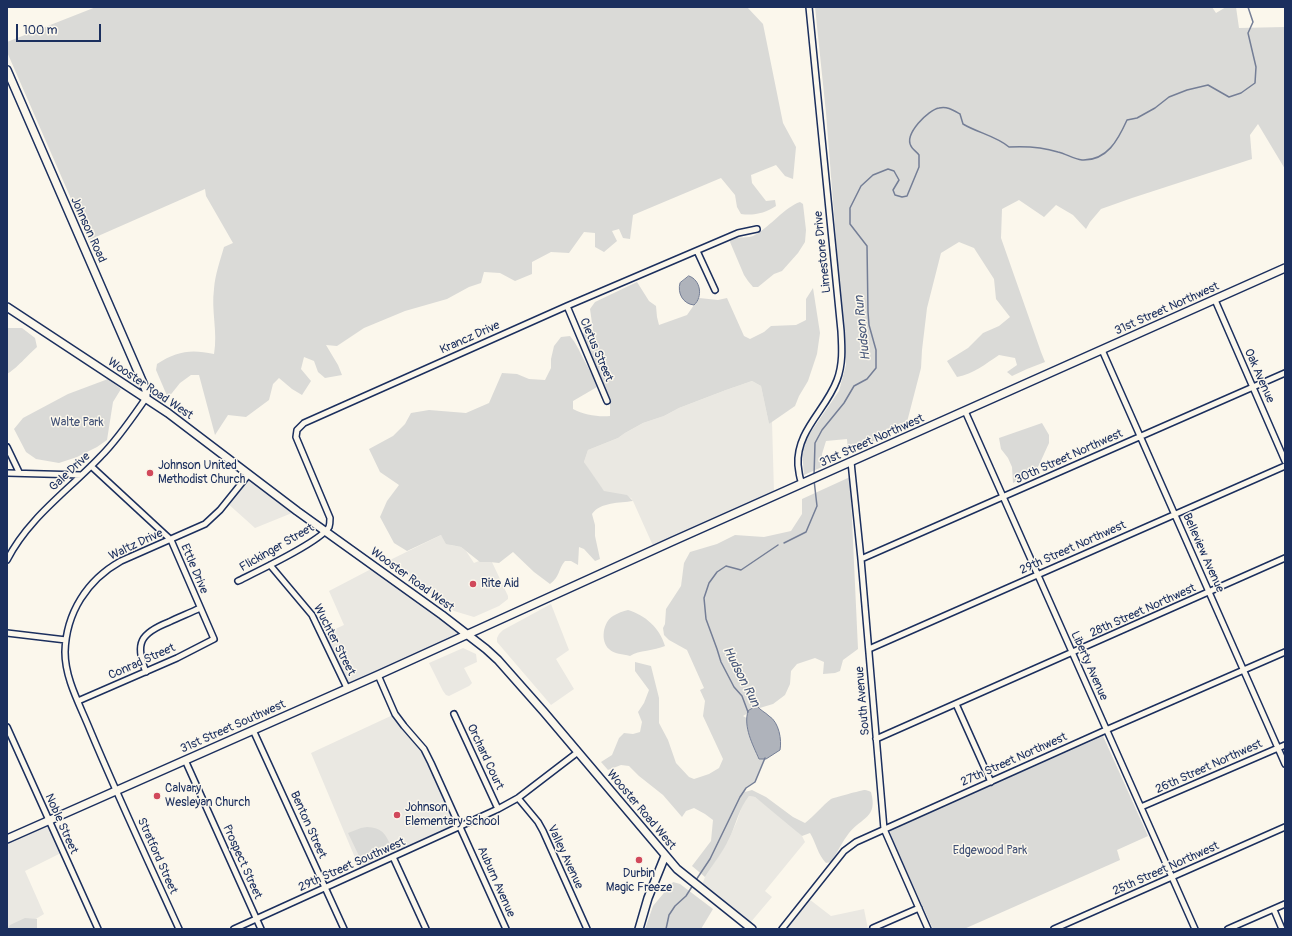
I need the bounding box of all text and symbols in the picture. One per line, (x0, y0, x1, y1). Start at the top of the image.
scale bar (18, 16, 103, 42)
text: 100 m (23, 23, 57, 38)
street label: Johnson Road (67, 195, 109, 265)
street label: Limestone Drive (812, 210, 834, 294)
street label: 31st Street Northwest (1113, 279, 1221, 339)
water label: Hudson Run (852, 295, 874, 361)
street label: Cletus Street (576, 316, 616, 384)
street label: Krancz Drive (438, 318, 502, 358)
street label: Oak Avenue (1241, 347, 1277, 405)
street label: Wooster Road West (105, 355, 195, 423)
street label: 31st Street Northwest (818, 411, 926, 471)
park label: Walte Park (50, 416, 104, 430)
street label: 30th Street Northwest (1013, 427, 1125, 487)
street label: Gale Drive (47, 450, 93, 494)
place label: Johnson United Methodist Church (158, 459, 245, 487)
marker: Johnson United Methodist Church (145, 468, 155, 478)
street label: Belleview Avenue (1179, 511, 1227, 595)
street label: 29th Street Northwest (1018, 518, 1128, 578)
street label: Flickinger Street (237, 521, 317, 575)
street label: Waltz Drive (107, 526, 165, 564)
street label: Ettle Drive (177, 542, 211, 596)
street label: Wooster Road West (367, 545, 457, 615)
place label: Rite Aid (481, 577, 519, 591)
marker: Rite Aid (468, 579, 478, 589)
street label: 28th Street Northwest (1088, 581, 1198, 641)
street label: Wuchter Street (310, 602, 358, 678)
street label: Liberty Avenue (1067, 629, 1111, 703)
street label: Conrad Street (106, 641, 178, 683)
water label: Hudson Run (719, 644, 763, 710)
street label: South Avenue (853, 666, 873, 736)
street label: 31st Street Southwest (178, 697, 288, 757)
street label: Orchard Court (464, 722, 506, 792)
street label: 27th Street Northwest (959, 730, 1069, 790)
street label: 26th Street Northwest (1153, 737, 1265, 797)
street label: Wooster Road West (603, 767, 679, 853)
place label: Calvary Wesleyan Church (165, 782, 250, 810)
street label: Benton Street (287, 789, 329, 861)
marker: Calvary Wesleyan Church (152, 791, 162, 801)
street label: Noble Street (41, 792, 81, 856)
place label: Johnson Elementary School (405, 801, 500, 829)
marker: Johnson Elementary School (392, 810, 402, 820)
street label: Stratford Street (134, 816, 180, 896)
street label: Prospect Street (219, 823, 265, 901)
street label: Valley Avenue (544, 823, 586, 891)
street label: 29th Street Southwest (296, 835, 408, 895)
street label: 25th Street Northwest (1111, 839, 1221, 899)
street label: Auburn Avenue (474, 844, 518, 920)
park label: Edgewood Park (953, 844, 1027, 858)
marker: Durbin Magic Freeze (634, 855, 644, 865)
place label: Durbin Magic Freeze (606, 867, 672, 895)

